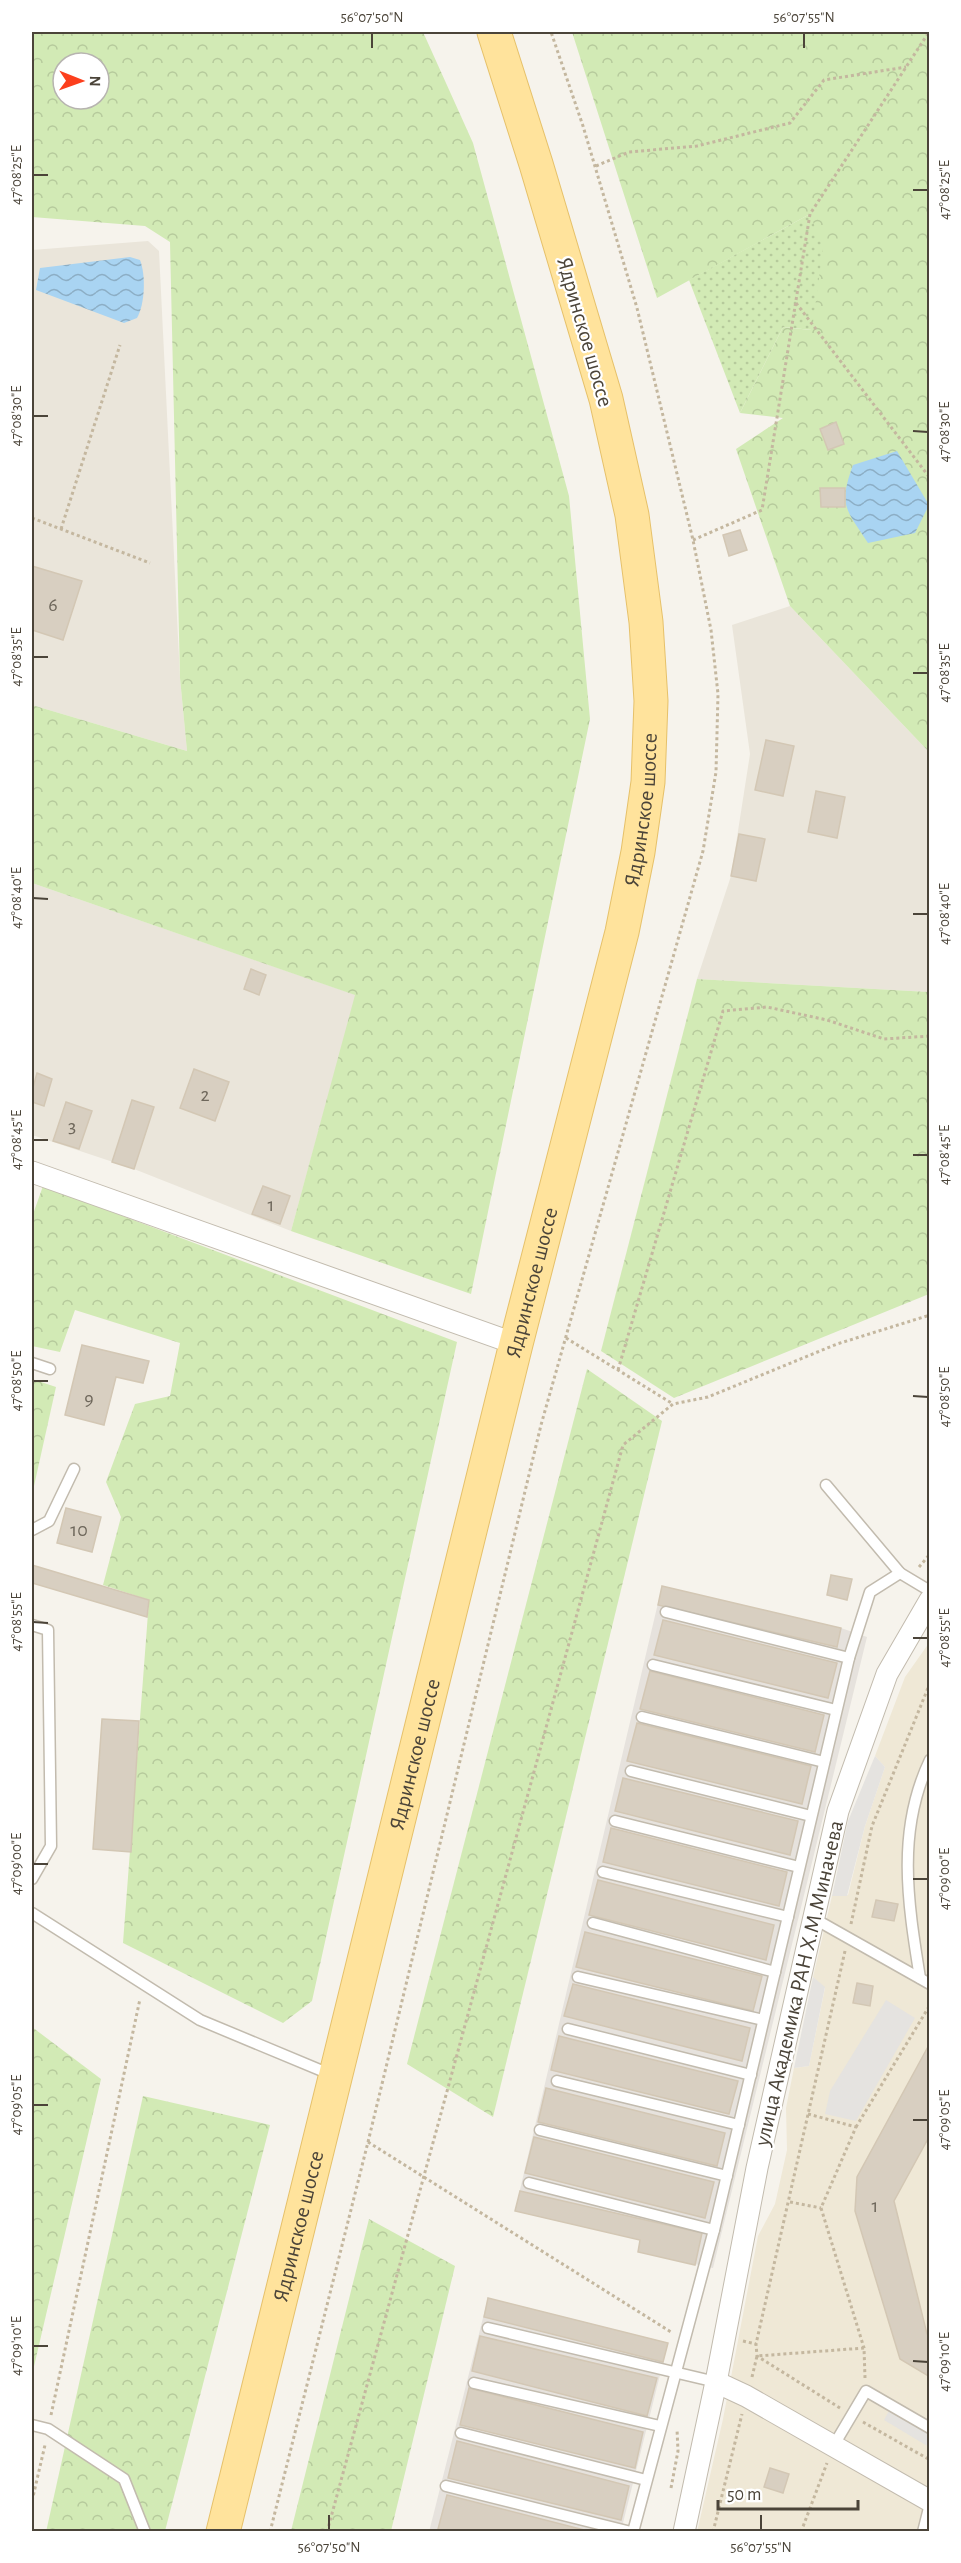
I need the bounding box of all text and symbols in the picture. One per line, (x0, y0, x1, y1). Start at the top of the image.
text: 56°07'50"N (340, 10, 404, 25)
text: 56°07'55"N (773, 10, 835, 25)
north arrow (51, 51, 111, 111)
text: N (87, 76, 103, 87)
text: 47°08'25"E (9, 145, 24, 205)
text: 47°08'25"E (937, 160, 952, 220)
street label: Ядринское шоссе (553, 255, 617, 409)
text: 47°08'30"E (9, 386, 24, 446)
text: 47°08'30"E (937, 402, 952, 462)
house number: 6 (48, 595, 58, 615)
text: 47°08'35"E (9, 627, 24, 687)
text: 47°08'35"E (937, 643, 952, 703)
street label: Ядринское шоссе (620, 732, 661, 889)
text: 47°08'40"E (9, 867, 24, 929)
text: 47°08'40"E (937, 883, 952, 945)
house number: 2 (200, 1085, 210, 1105)
text: 47°08'45"E (9, 1110, 24, 1170)
house number: 3 (68, 1116, 76, 1136)
text: 47°08'45"E (937, 1125, 952, 1185)
house number: 1 (268, 1195, 274, 1215)
street label: Ядринское шоссе (502, 1205, 562, 1360)
text: 47°08'50"E (9, 1350, 24, 1412)
text: 47°08'50"E (937, 1366, 952, 1428)
house number: 9 (84, 1389, 94, 1409)
house number: 10 (70, 1520, 88, 1540)
text: 47°08'55"E (9, 1592, 24, 1652)
text: 47°08'55"E (937, 1608, 952, 1668)
street label: Ядринское шоссе (386, 1676, 444, 1832)
street label: улица Академика РАН Х.М.Миначева (751, 1818, 847, 2149)
text: 47°09'00"E (9, 1833, 24, 1895)
text: 47°09'00"E (937, 1848, 952, 1910)
text: 47°09'05"E (9, 2075, 24, 2135)
text: 47°09'05"E (937, 2090, 952, 2150)
street label: Ядринское шоссе (269, 2148, 328, 2304)
house number: 1 (872, 2196, 878, 2216)
text: 47°09'10"E (9, 2316, 24, 2376)
text: 47°09'10"E (937, 2332, 952, 2392)
scale bar (718, 2473, 858, 2511)
text: 50 m (727, 2486, 761, 2504)
text: 56°07'50"N (297, 2540, 361, 2555)
text: 56°07'55"N (730, 2540, 792, 2555)

